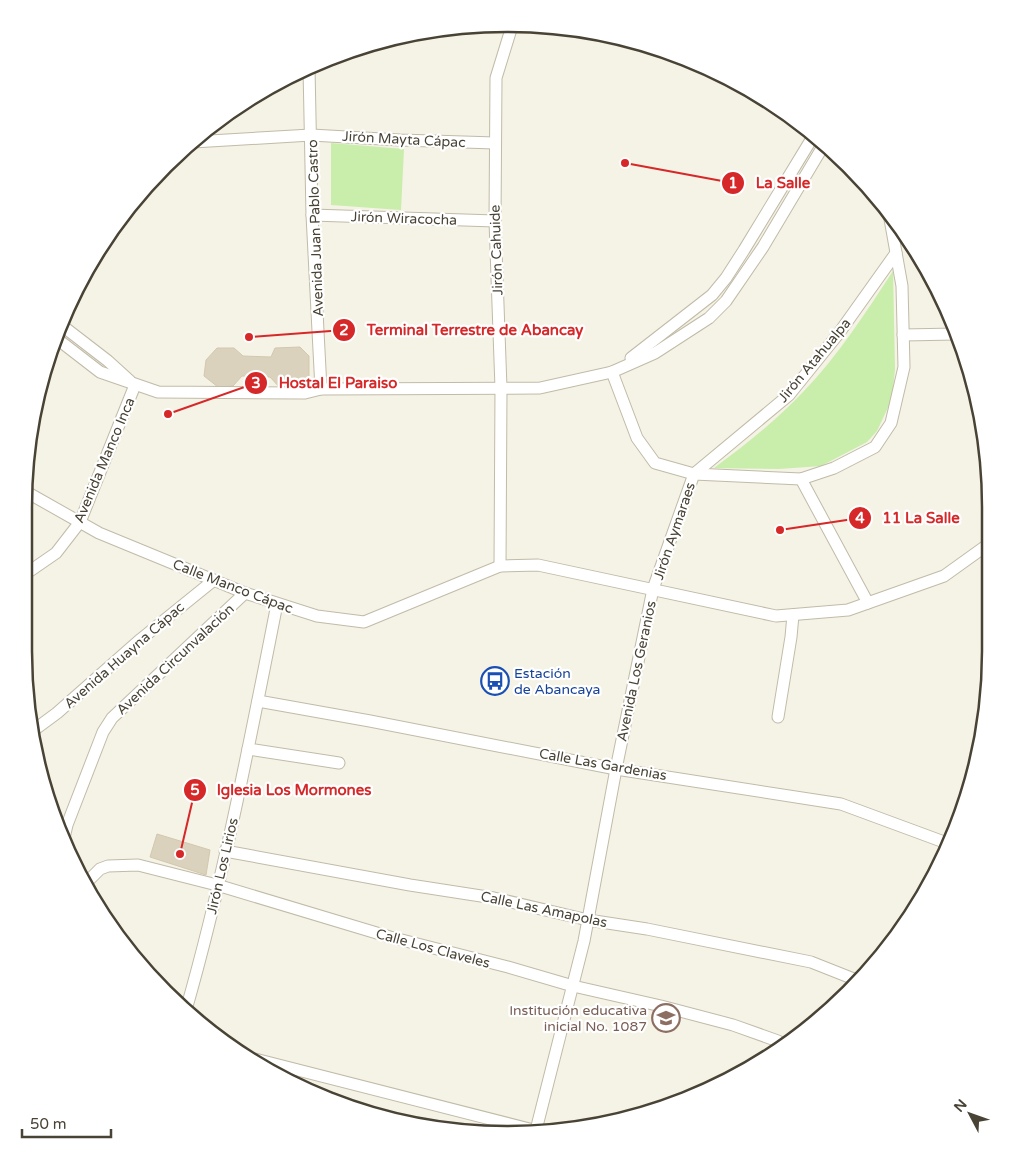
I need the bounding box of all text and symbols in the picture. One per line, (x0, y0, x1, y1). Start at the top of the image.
street label: Jirón Mayta Cápac (342, 128, 466, 151)
street label: Avenida Juan Pablo Castro (304, 139, 327, 317)
callout: La Salle (721, 168, 820, 198)
text: 1 (728, 174, 738, 192)
text: La Salle (756, 174, 811, 192)
street label: Jirón Cahuide (486, 204, 507, 296)
street label: Jirón Wiracocha (351, 208, 457, 229)
callout: Terminal Terrestre de Abancay (331, 315, 593, 345)
street label: Jirón Atahualpa (774, 315, 854, 406)
text: 2 (339, 321, 349, 339)
text: Terminal Terrestre de Abancay (366, 321, 583, 340)
callout: Hostal El Paraiso (244, 368, 408, 398)
text: 3 (251, 374, 261, 392)
text: Hostal El Paraiso (279, 374, 397, 392)
street label: Avenida Manco Inca (70, 395, 139, 526)
street label: Jirón Aymaraes (650, 480, 699, 582)
callout: 11 La Salle (847, 503, 970, 533)
text: 4 (855, 509, 865, 527)
text: 11 La Salle (882, 509, 960, 527)
street label: Calle Manco Cápac (170, 556, 295, 617)
street label: Avenida Huayna Cápac (61, 599, 188, 712)
street label: Avenida Los Geranios (613, 599, 660, 743)
street label: Avenida Circunvalación (113, 600, 238, 718)
place label: Estación de Abancaya (514, 665, 601, 698)
bus stop icon: Estación de Abancaya (480, 666, 510, 696)
street label: Calle Las Gardenias (538, 745, 668, 784)
callout: Iglesia Los Mormones (182, 775, 382, 805)
text: 5 (190, 781, 200, 799)
text: Iglesia Los Mormones (217, 781, 371, 800)
street label: Jirón Los Lirios (203, 816, 242, 916)
street label: Calle Las Amapolas (479, 888, 609, 931)
street label: Calle Los Claveles (374, 925, 492, 972)
place label: Institución educativa inicial No. 1087 (509, 1002, 647, 1035)
school or university icon: Institución educativa inicial No. 1087 (651, 1003, 681, 1033)
north arrow (945, 1089, 995, 1139)
text: N (950, 1096, 971, 1116)
scale bar (22, 1106, 111, 1138)
text: 50 m (30, 1115, 67, 1133)

